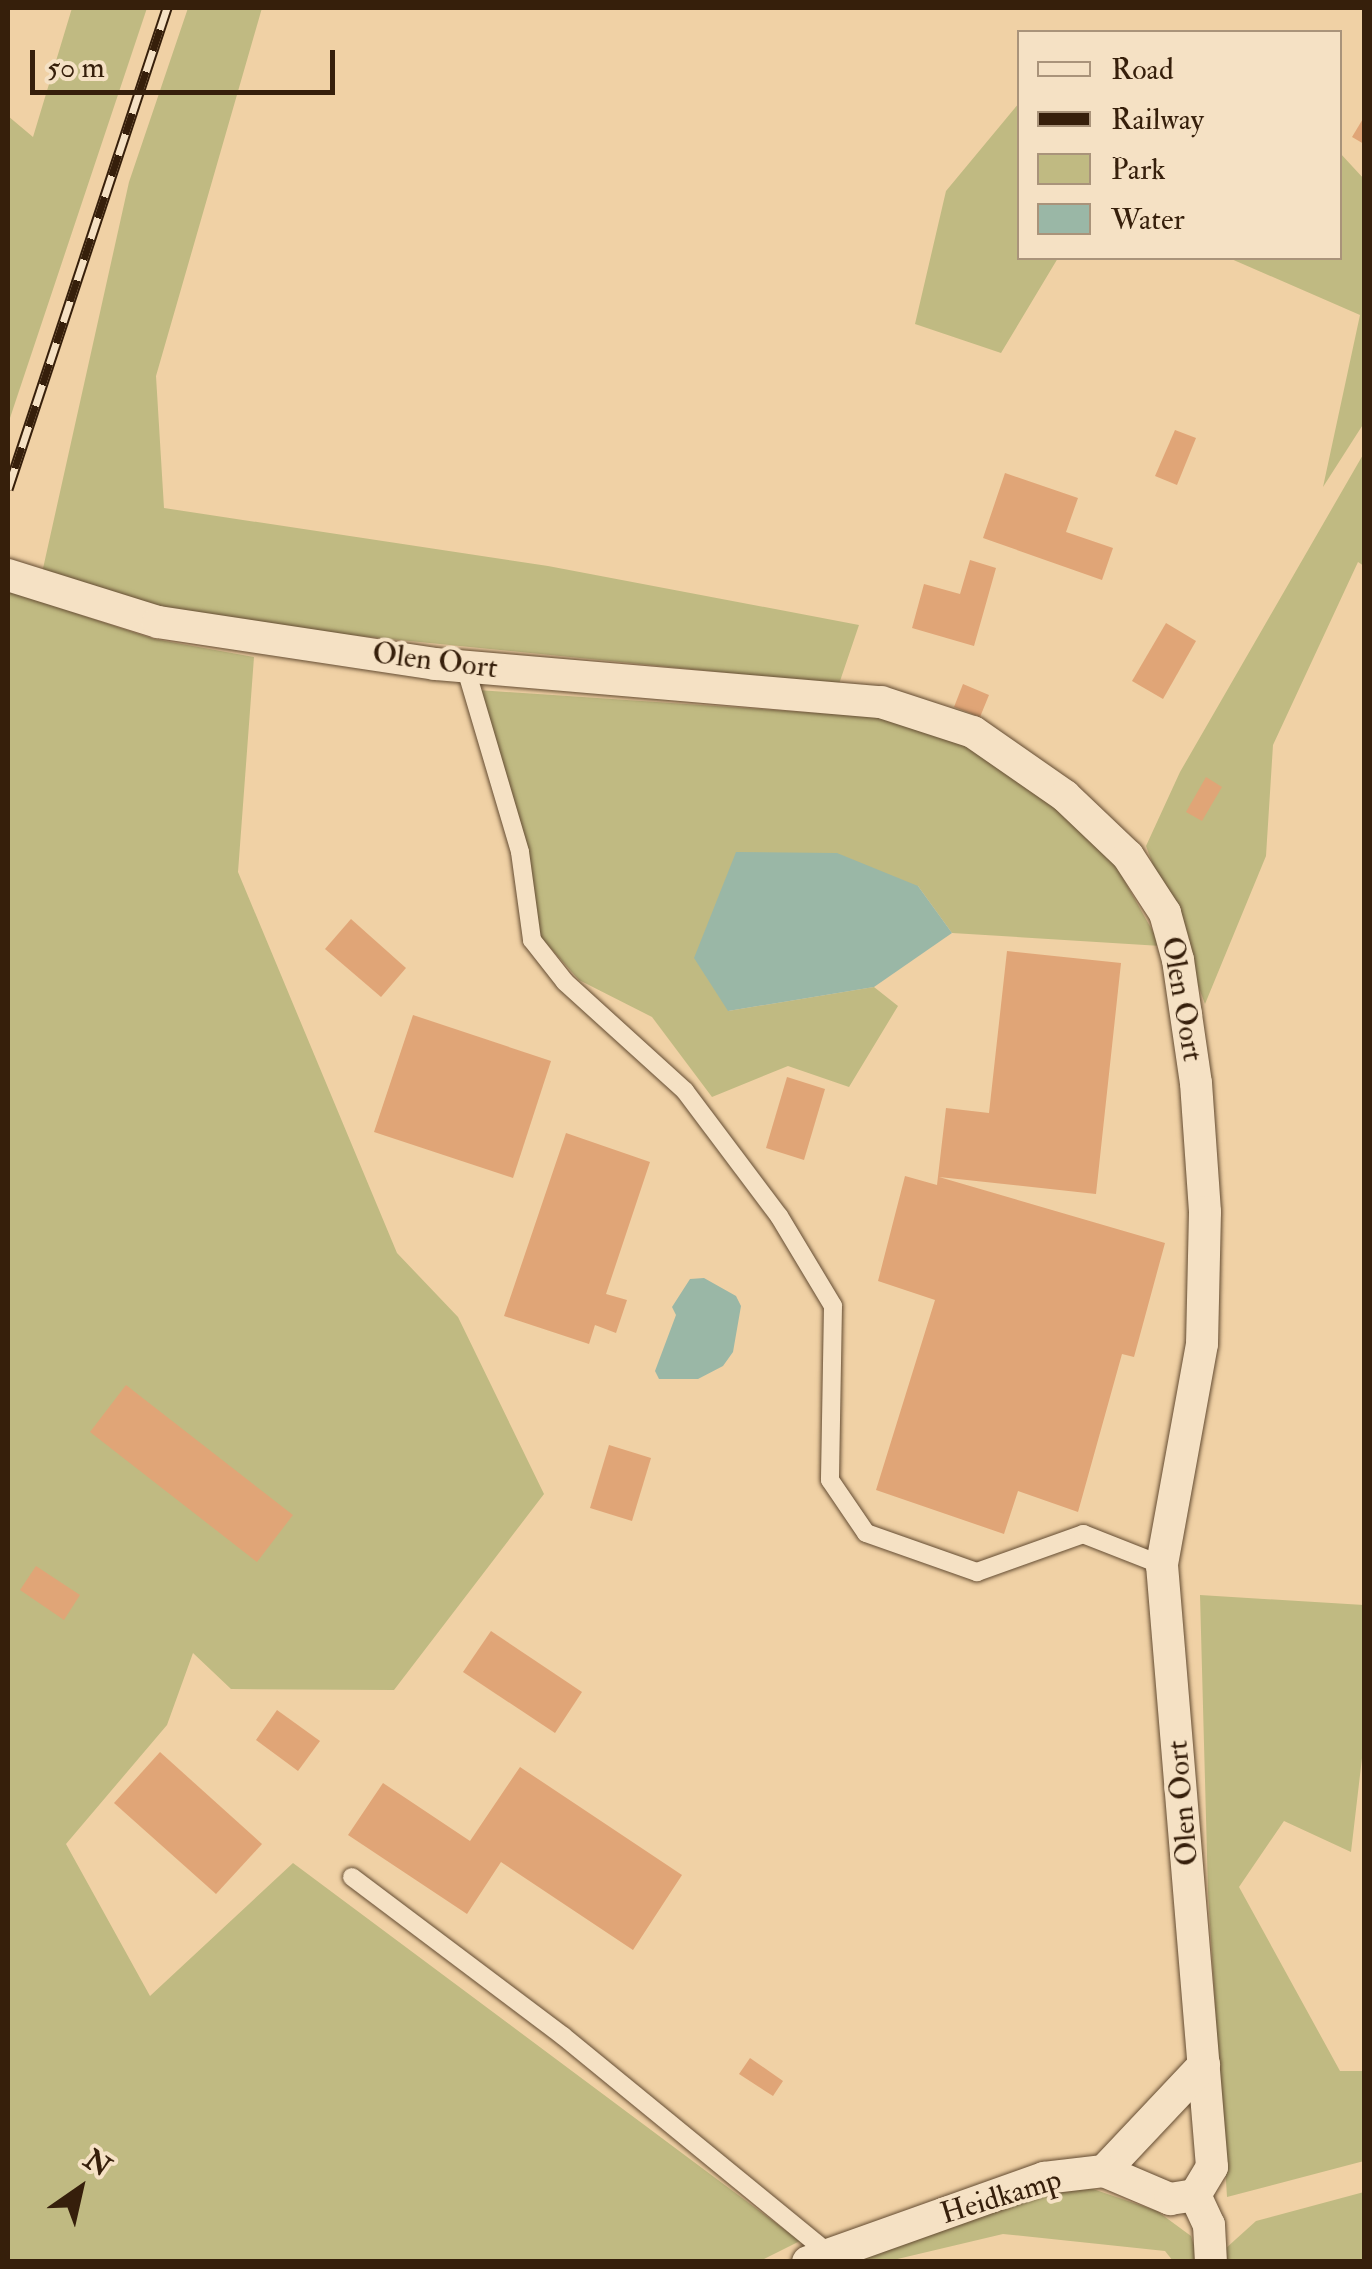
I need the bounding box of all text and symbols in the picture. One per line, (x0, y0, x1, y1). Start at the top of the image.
scale bar (35, 30, 340, 92)
legend (1017, 30, 1342, 260)
text: 50 m (47, 49, 105, 86)
text: Road (1111, 51, 1174, 88)
text: Railway (1111, 101, 1204, 138)
text: Park (1111, 151, 1166, 188)
text: Water (1111, 201, 1185, 238)
street label: Olen Oort (370, 635, 500, 687)
street label: Olen Oort (1153, 934, 1211, 1064)
street label: Olen Oort (1160, 1739, 1206, 1867)
north arrow (30, 2139, 130, 2239)
text: N (77, 2142, 117, 2185)
street label: Heidkamp (936, 2162, 1066, 2232)

